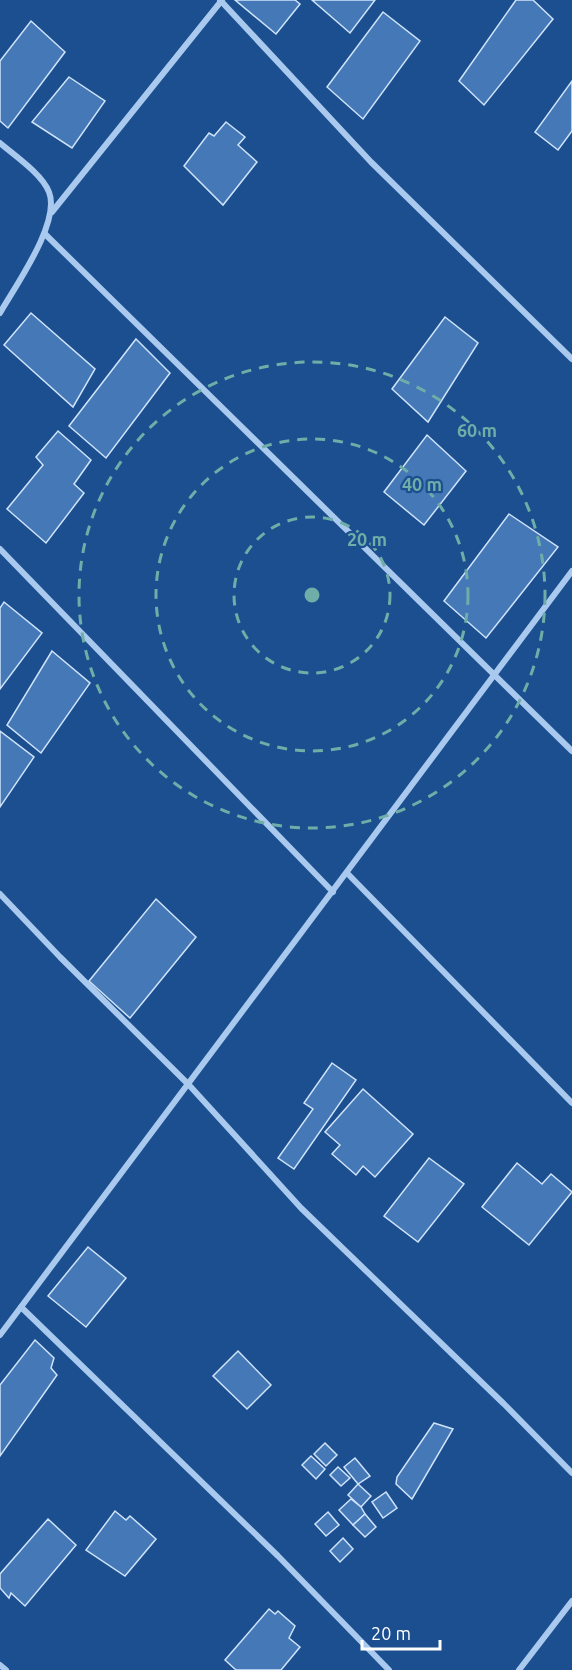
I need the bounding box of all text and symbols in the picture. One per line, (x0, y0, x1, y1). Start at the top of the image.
text: 60 m (457, 420, 497, 440)
text: 40 m (402, 474, 442, 494)
text: 20 m (347, 529, 387, 549)
centre of rings (302, 585, 322, 605)
scale bar (362, 1613, 440, 1651)
text: 20 m (371, 1623, 411, 1643)

